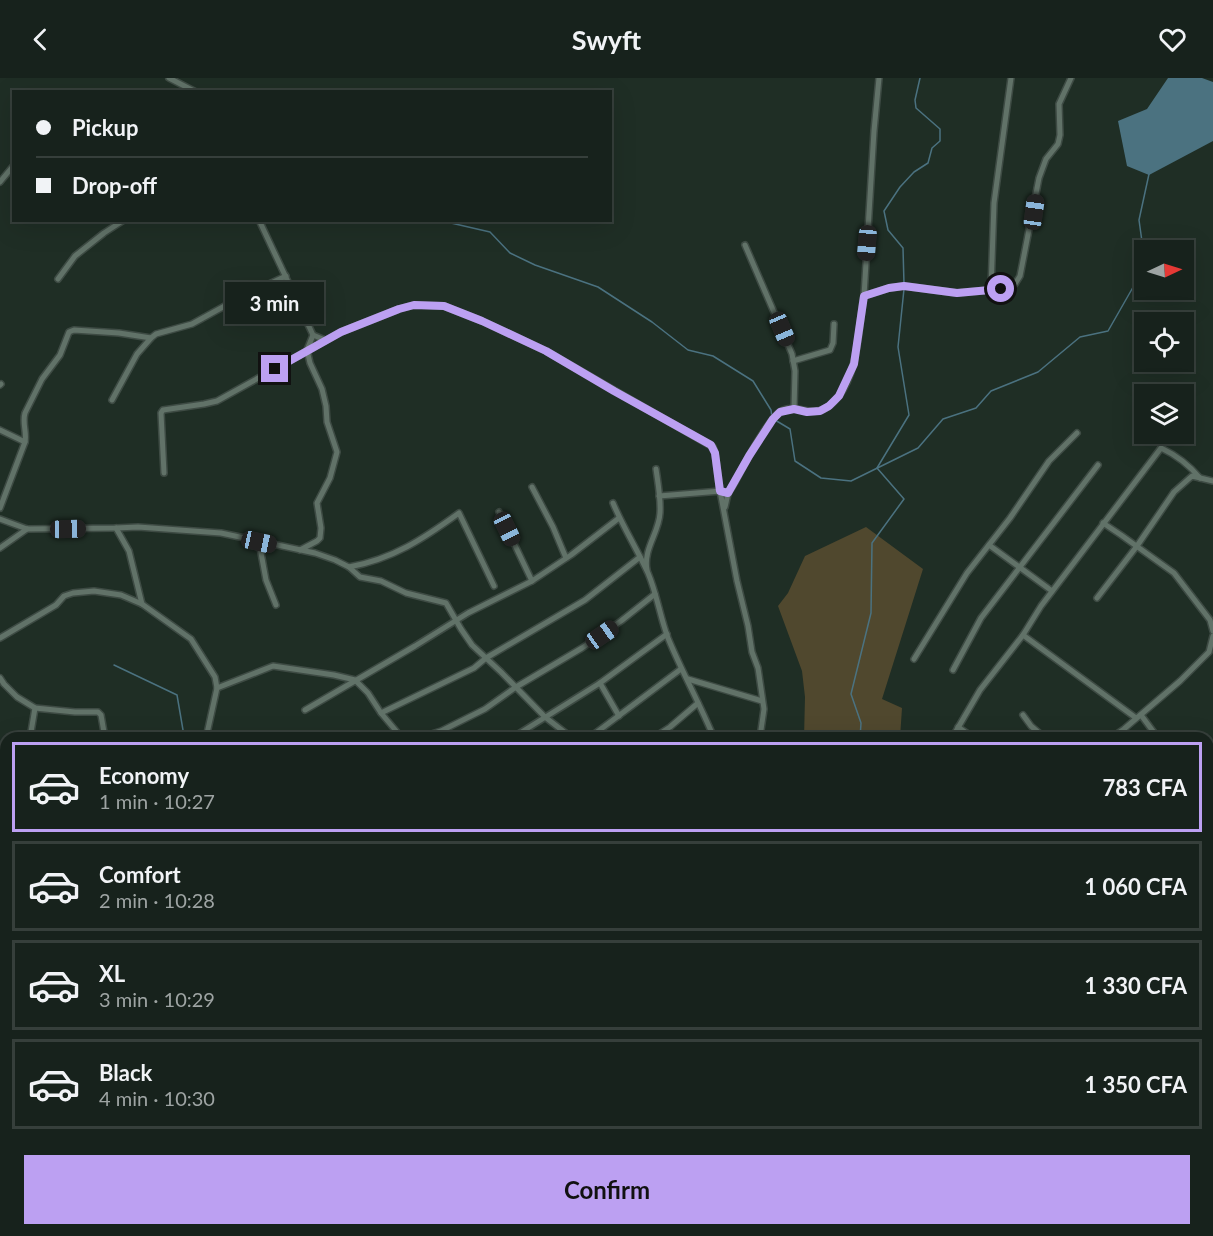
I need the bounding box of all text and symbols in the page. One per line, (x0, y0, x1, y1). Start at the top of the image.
icon: back (24, 23, 57, 56)
text: Swyft (572, 23, 641, 56)
icon: heart (1156, 23, 1189, 56)
text: Pickup (72, 114, 138, 141)
text: Drop-off (72, 172, 157, 199)
car (1023, 193, 1045, 231)
car (856, 224, 878, 262)
north arrow (1134, 240, 1194, 300)
map controls (1134, 240, 1194, 444)
route start (987, 275, 1014, 302)
callout: 3 min (226, 282, 324, 324)
text: 3 min (250, 291, 299, 315)
car (767, 309, 797, 349)
button: locate (1134, 312, 1194, 372)
route end (261, 355, 288, 382)
button: layers (1134, 384, 1194, 444)
car (491, 509, 523, 549)
car (50, 520, 86, 538)
car (240, 529, 278, 555)
car (582, 617, 622, 653)
icon: car (27, 760, 81, 814)
text: Economy (99, 762, 189, 789)
text: 783 CFA (1102, 774, 1187, 801)
text: 1 min · 10:27 (99, 789, 215, 813)
icon: car (27, 859, 81, 913)
text: Comfort (99, 861, 181, 888)
text: 1 060 CFA (1084, 873, 1187, 900)
text: 2 min · 10:28 (99, 888, 215, 912)
icon: car (27, 958, 81, 1012)
text: XL (99, 960, 125, 987)
text: 1 330 CFA (1084, 972, 1187, 999)
text: 3 min · 10:29 (99, 987, 215, 1011)
icon: car (27, 1057, 81, 1111)
text: Black (99, 1059, 152, 1086)
text: 1 350 CFA (1084, 1071, 1187, 1098)
text: 4 min · 10:30 (99, 1086, 215, 1110)
button: Confirm (24, 1155, 1190, 1224)

